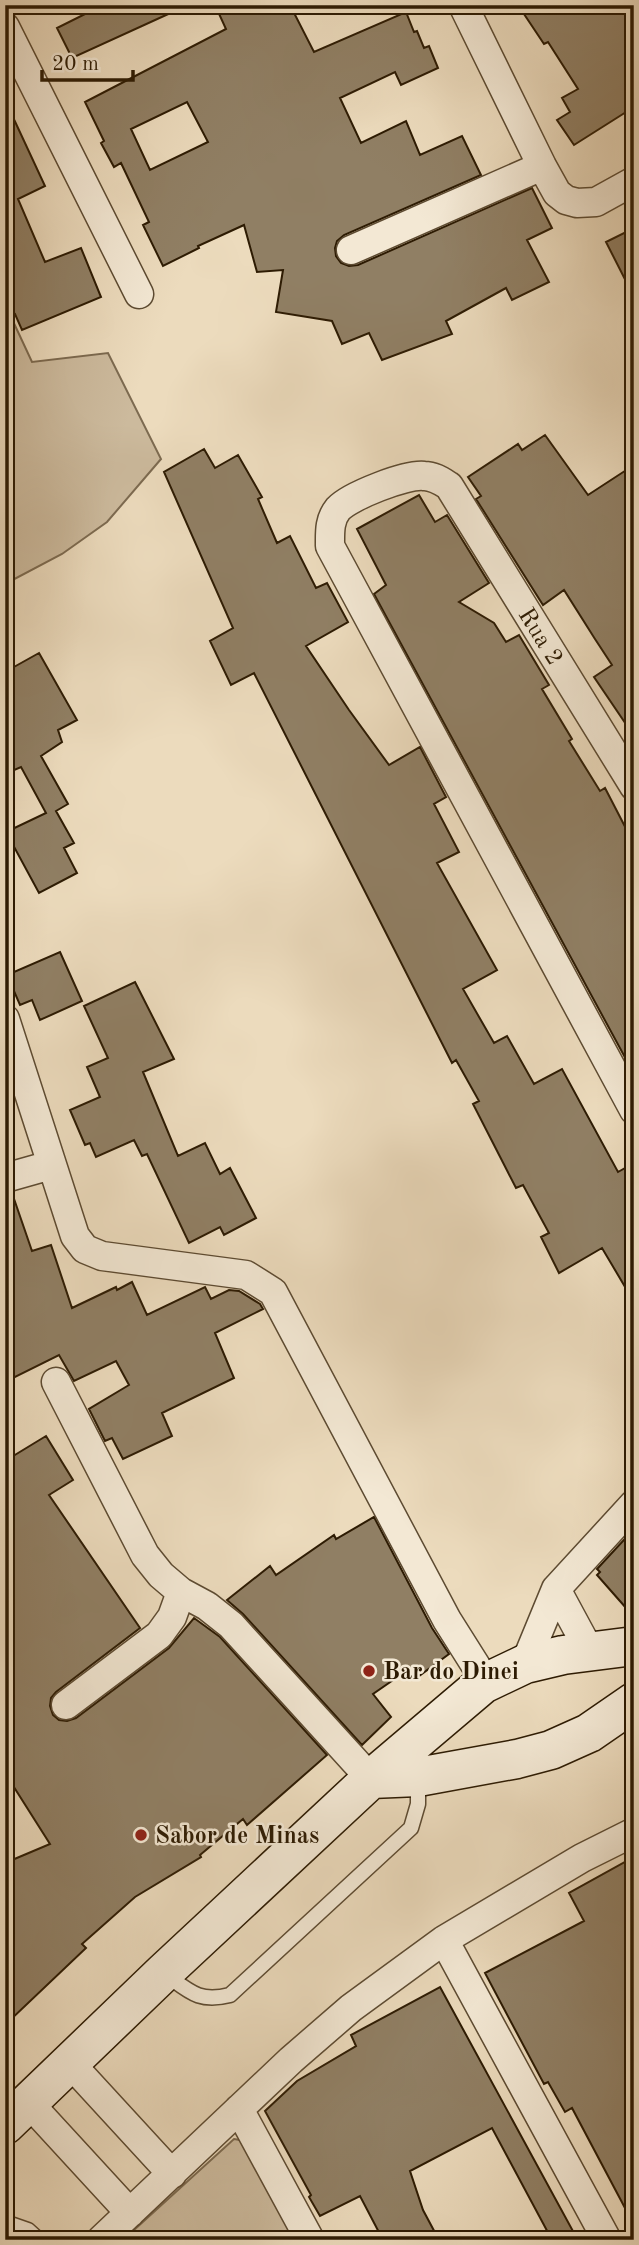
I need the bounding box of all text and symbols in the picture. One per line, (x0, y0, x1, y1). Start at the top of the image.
scale bar (42, 38, 133, 82)
text: 20 m (52, 54, 99, 75)
street label: Rua 2 (513, 604, 566, 670)
place label: Bar do Dinei (383, 1661, 519, 1685)
marker: Bar do Dinei (361, 1663, 377, 1679)
place label: Sabor de Minas (155, 1825, 319, 1849)
marker: Sabor de Minas (133, 1827, 149, 1843)

